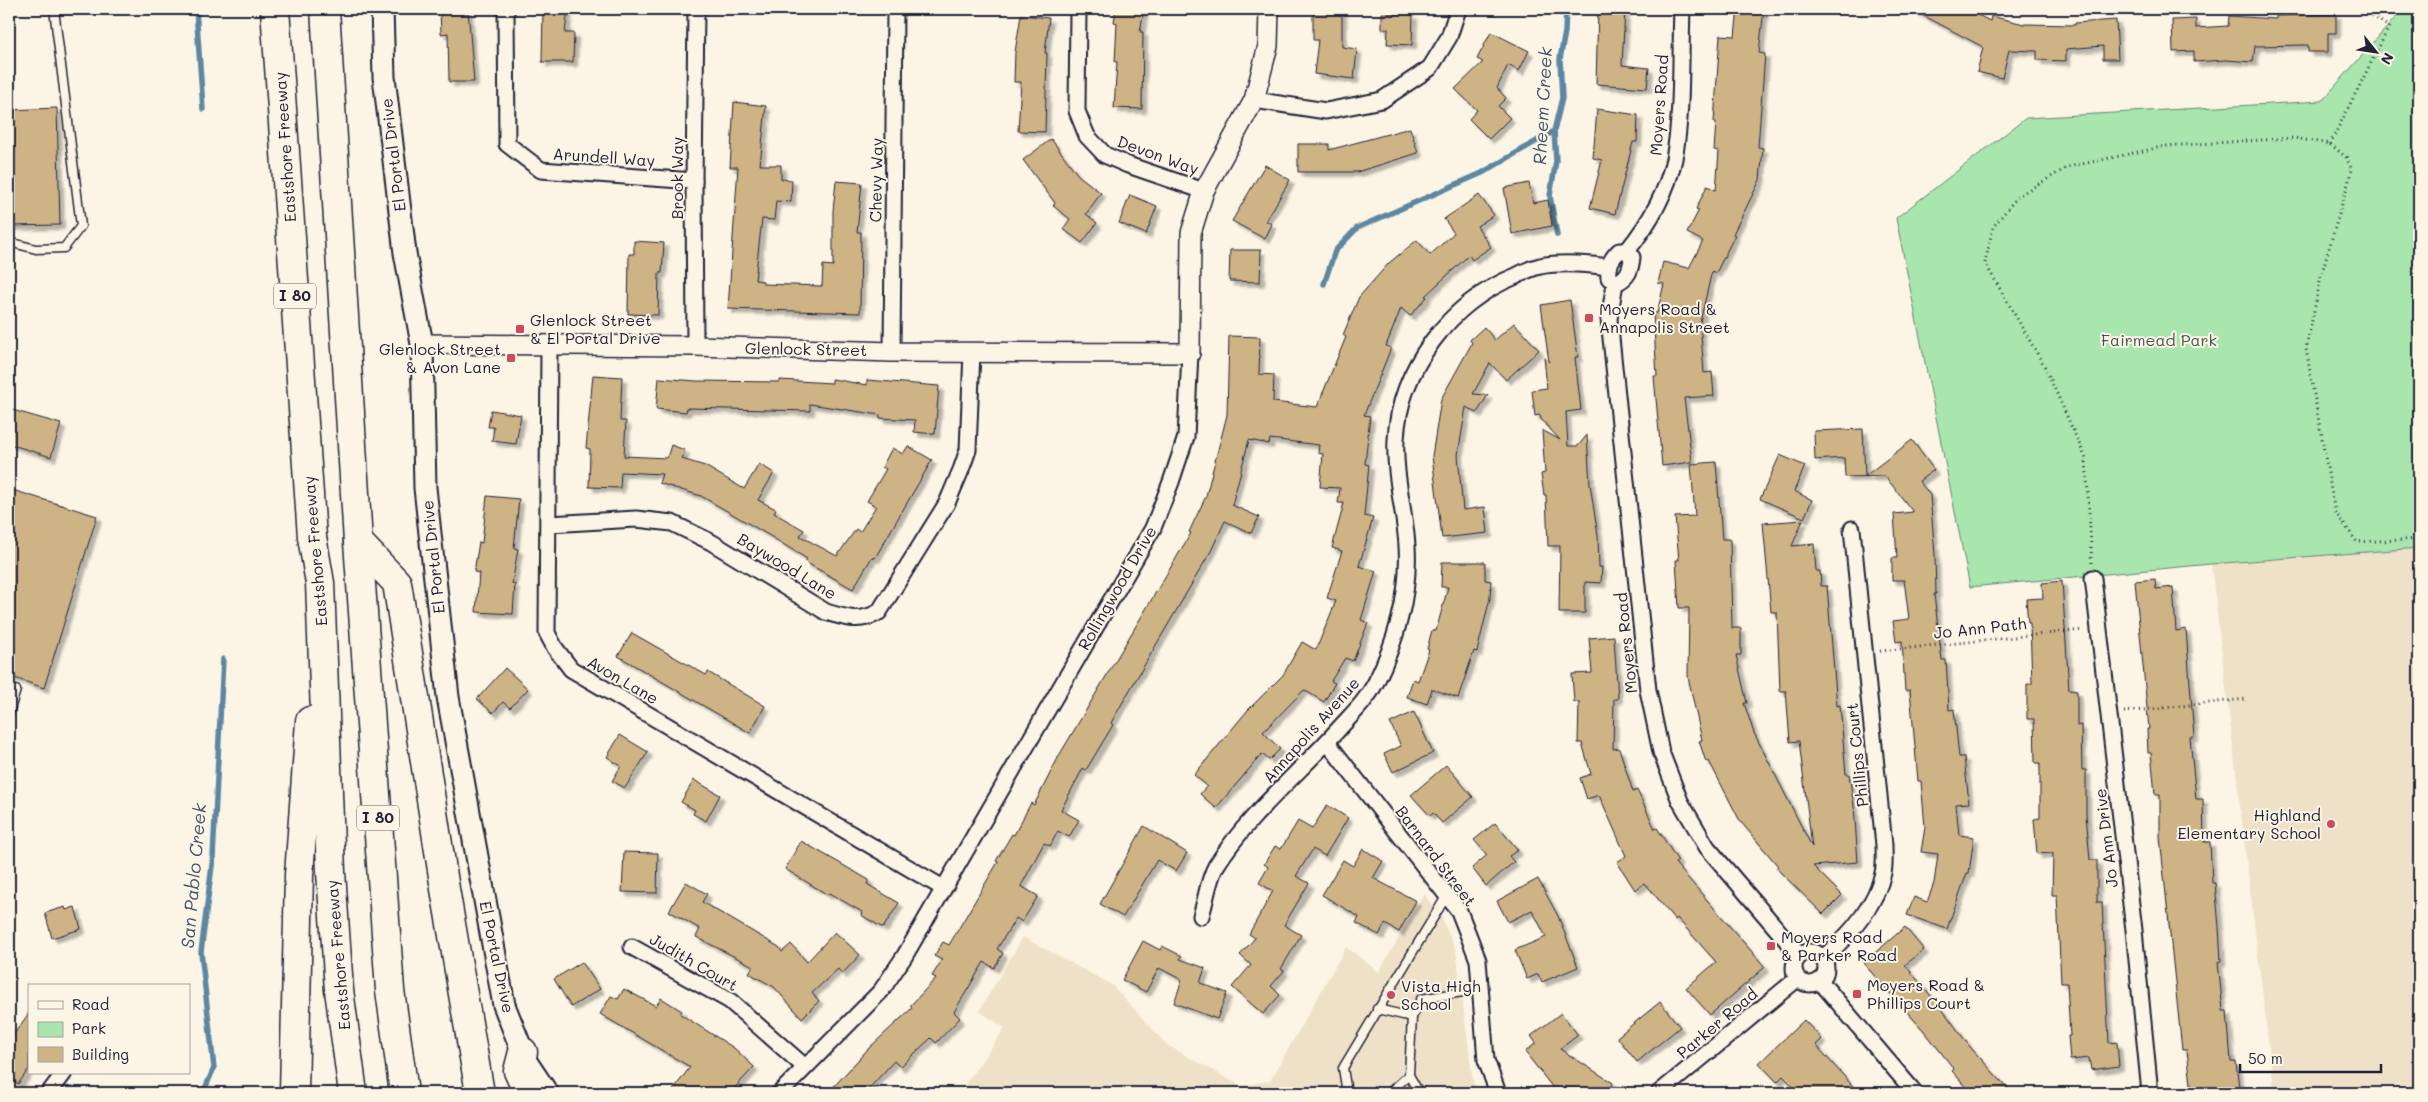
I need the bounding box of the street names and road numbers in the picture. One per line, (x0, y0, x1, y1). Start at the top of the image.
street label: Moyers Road (1644, 54, 1673, 156)
street label: Eastshore Freeway (269, 71, 300, 223)
street label: El Portal Drive (375, 97, 410, 213)
street label: Devon Way (1115, 130, 1202, 179)
street label: Brook Way (666, 137, 687, 219)
street label: Chevy Way (864, 137, 887, 222)
street label: Arundell Way (552, 142, 656, 171)
road number: I 80 (274, 284, 316, 308)
street label: Glenlock Street (745, 337, 867, 360)
street label: Eastshore Freeway (297, 475, 332, 627)
street label: El Portal Drive (416, 499, 449, 615)
street label: Rollingwood Drive (1073, 522, 1161, 654)
street label: Baywood Lane (734, 528, 841, 603)
street label: Moyers Road (1610, 592, 1641, 695)
street label: Jo Ann Path (1933, 612, 2027, 643)
street label: Avon Lane (584, 651, 663, 708)
street label: Annapolis Avenue (1258, 672, 1364, 787)
street label: Phillips Court (1841, 702, 1872, 808)
street label: Jo Ann Drive (2089, 787, 2122, 889)
street label: Barnard Street (1392, 801, 1481, 910)
road number: I 80 (357, 806, 399, 830)
street label: Eastshore Freeway (320, 879, 355, 1031)
street label: El Portal Drive (475, 899, 520, 1015)
street label: Judith Court (646, 928, 742, 995)
street label: Parker Road (1672, 983, 1761, 1063)

